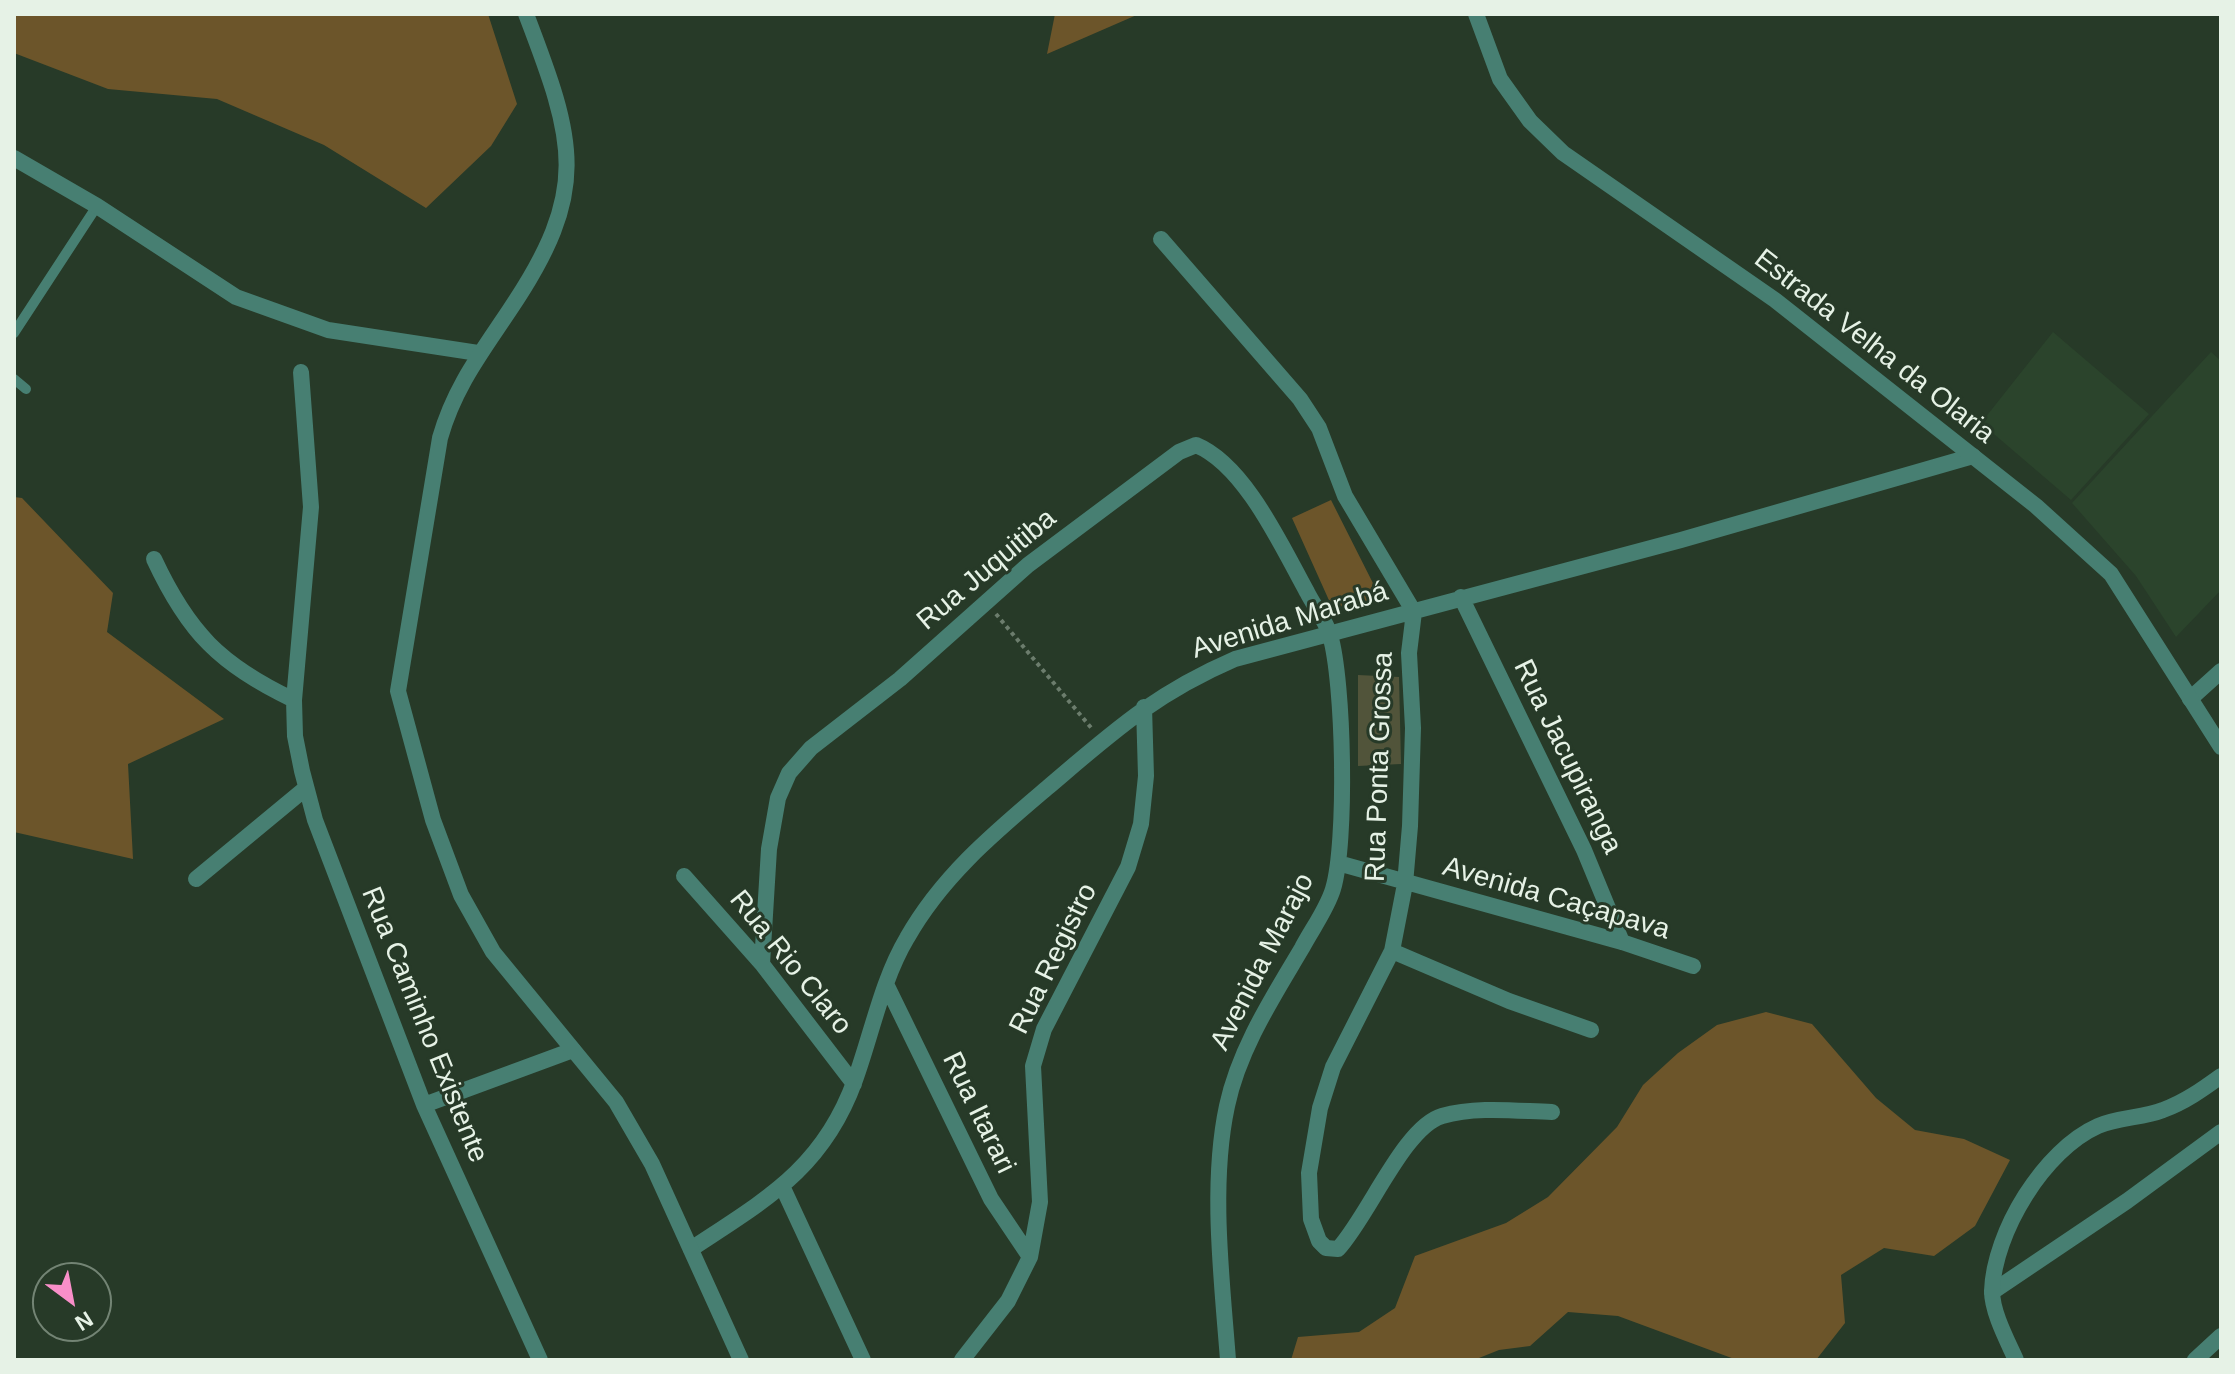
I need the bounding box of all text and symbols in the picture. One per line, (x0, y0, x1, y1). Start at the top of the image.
street label: Estrada Velha da Olaria (1747, 243, 2001, 451)
street label: Rua Juquitiba (911, 502, 1063, 638)
street label: Avenida Marabá (1188, 575, 1392, 667)
street label: Rua Ponta Grossa (1359, 651, 1401, 883)
street label: Rua Jacupiranga (1505, 655, 1629, 859)
street label: Avenida Caçapava (1439, 851, 1673, 947)
street label: Avenida Marajo (1204, 868, 1322, 1056)
street label: Rua Registro (1003, 878, 1105, 1040)
street label: Rua Caminho Existente (353, 882, 495, 1168)
street label: Rua Rio Claro (722, 884, 858, 1042)
street label: Rua Itarari (934, 1047, 1022, 1179)
north arrow (32, 1262, 112, 1342)
text: N (71, 1306, 97, 1336)

